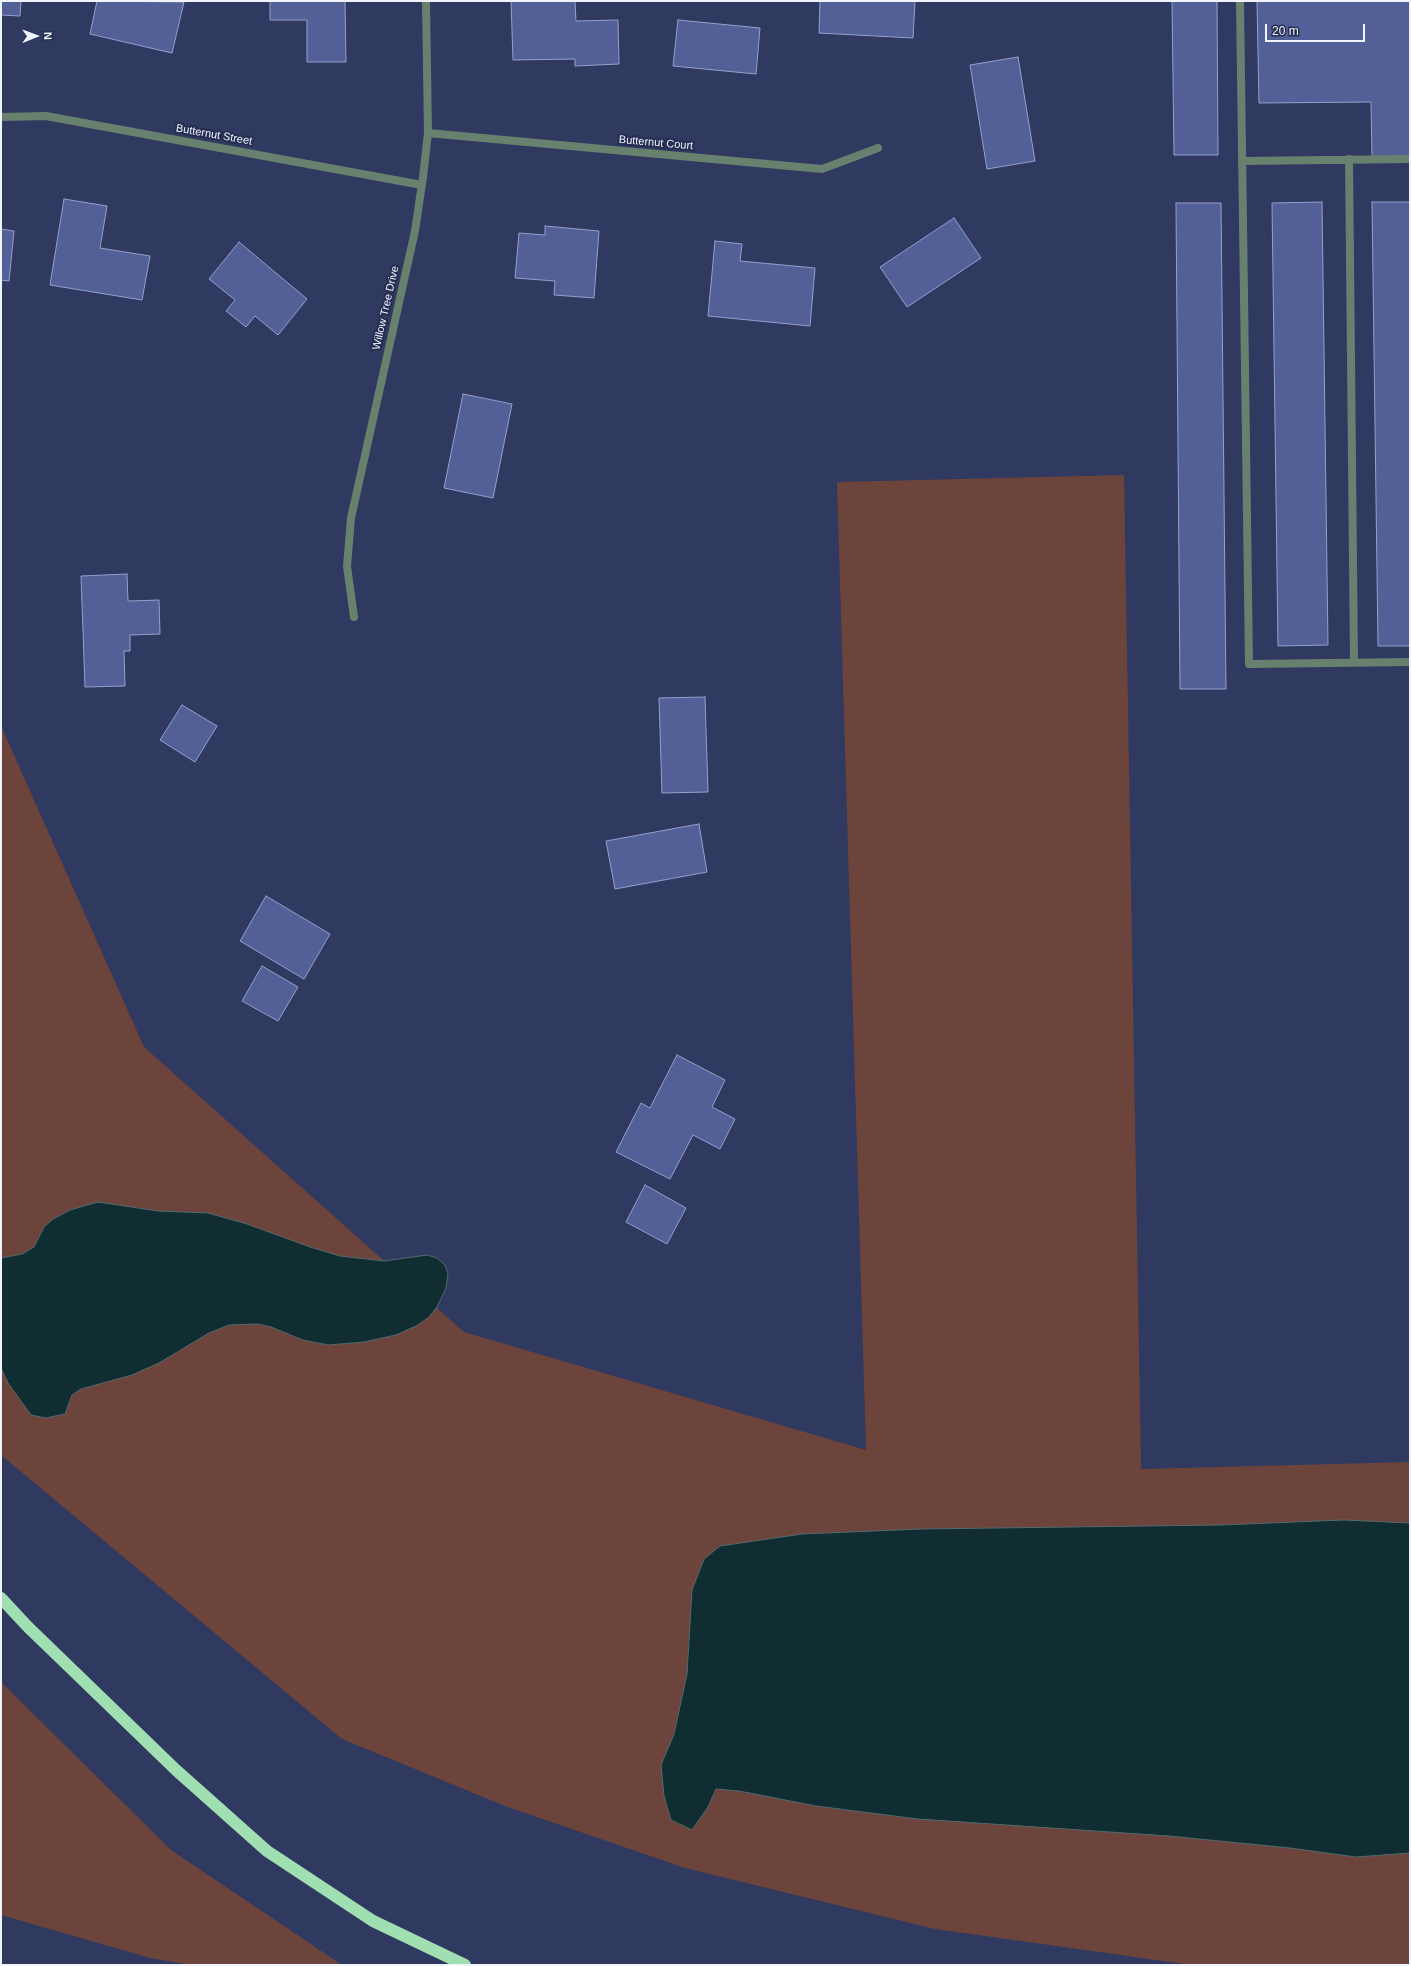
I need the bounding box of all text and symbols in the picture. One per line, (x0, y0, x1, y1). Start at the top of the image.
north arrow (16, 16, 56, 56)
scale bar (1267, 16, 1367, 42)
text: 20 m (1272, 24, 1299, 38)
text: N (42, 32, 54, 40)
street label: Butternut Street (175, 122, 253, 148)
street label: Butternut Court (618, 133, 694, 153)
street label: Willow Tree Drive (370, 265, 402, 351)

